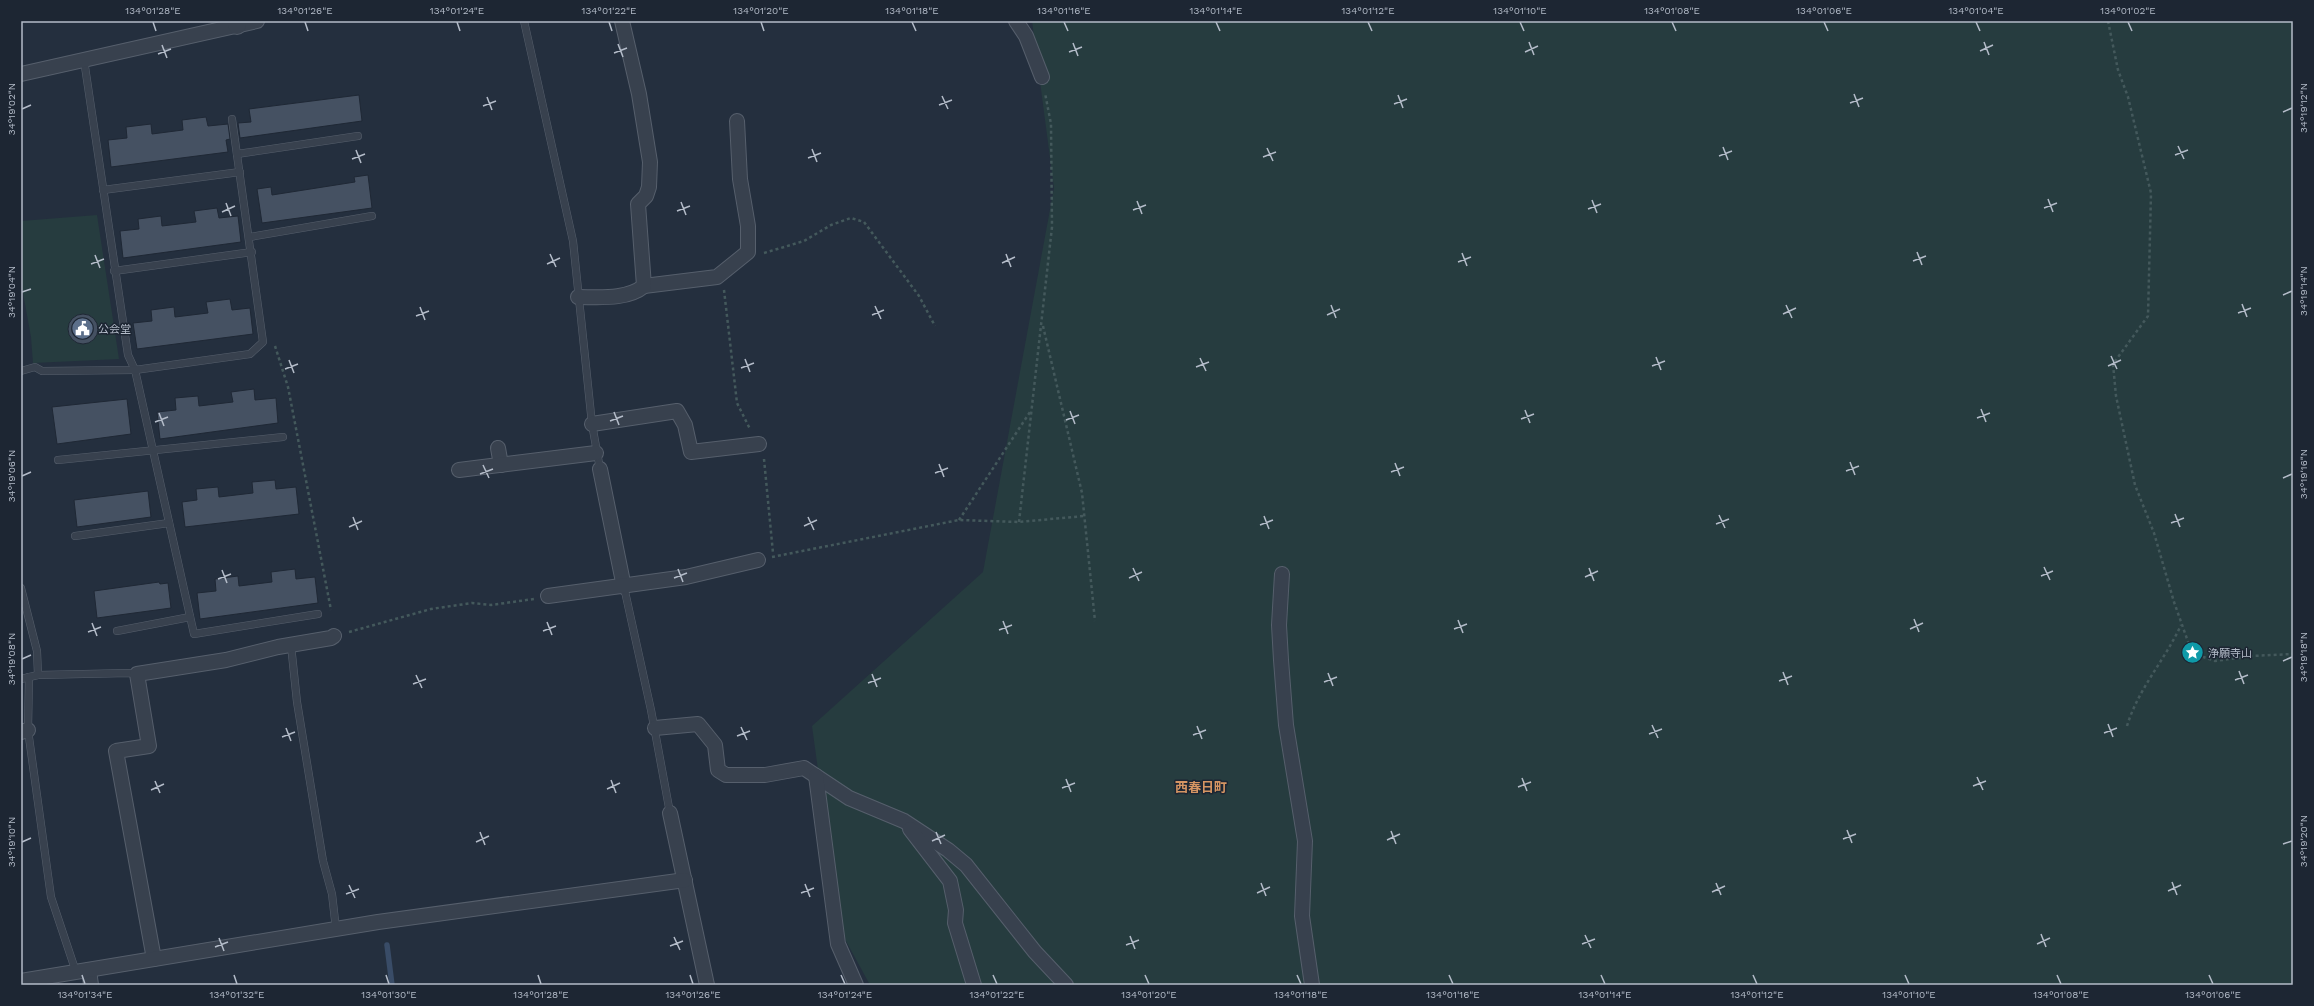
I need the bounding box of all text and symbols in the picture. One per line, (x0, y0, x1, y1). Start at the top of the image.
text: 134°01'28"E (125, 5, 181, 16)
text: 134°01'26"E (277, 5, 333, 16)
text: 134°01'24"E (430, 5, 484, 16)
text: 134°01'22"E (582, 5, 636, 16)
text: 134°01'20"E (733, 5, 789, 16)
text: 134°01'18"E (885, 5, 939, 16)
text: 134°01'16"E (1037, 5, 1091, 16)
text: 134°01'14"E (1190, 5, 1242, 16)
text: 134°01'12"E (1341, 5, 1395, 16)
text: 134°01'10"E (1493, 5, 1547, 16)
text: 134°01'08"E (1644, 5, 1700, 16)
text: 134°01'06"E (1796, 5, 1852, 16)
text: 134°01'04"E (1948, 5, 2004, 16)
text: 134°01'02"E (2100, 5, 2156, 16)
text: 34°19'02"N (6, 83, 17, 135)
text: 34°19'12"N (2298, 83, 2309, 133)
text: 34°19'04"N (6, 266, 17, 318)
text: 34°19'14"N (2298, 266, 2309, 316)
public building icon: 公会堂 (70, 316, 96, 342)
place label: 公会堂 (98, 323, 131, 336)
text: 34°19'16"N (2298, 449, 2309, 499)
text: 34°19'06"N (6, 450, 17, 502)
text: 34°19'18"N (2298, 632, 2309, 682)
text: 34°19'08"N (6, 633, 17, 685)
place icon: 浄願寺山 (2179, 640, 2205, 666)
place label: 浄願寺山 (2208, 647, 2252, 660)
district label: 西春日町 (1175, 780, 1227, 795)
text: 34°19'20"N (2298, 815, 2309, 867)
text: 34°19'10"N (6, 817, 17, 867)
text: 134°01'34"E (58, 989, 112, 1000)
text: 134°01'32"E (210, 989, 264, 1000)
text: 134°01'30"E (361, 989, 417, 1000)
text: 134°01'28"E (513, 989, 569, 1000)
text: 134°01'26"E (665, 989, 721, 1000)
text: 134°01'24"E (818, 989, 872, 1000)
text: 134°01'22"E (970, 989, 1024, 1000)
text: 134°01'20"E (1121, 989, 1177, 1000)
text: 134°01'18"E (1274, 989, 1328, 1000)
text: 134°01'16"E (1426, 989, 1480, 1000)
text: 134°01'14"E (1579, 989, 1631, 1000)
text: 134°01'12"E (1730, 989, 1784, 1000)
text: 134°01'10"E (1882, 989, 1936, 1000)
text: 134°01'08"E (2033, 989, 2089, 1000)
text: 134°01'06"E (2185, 989, 2241, 1000)

